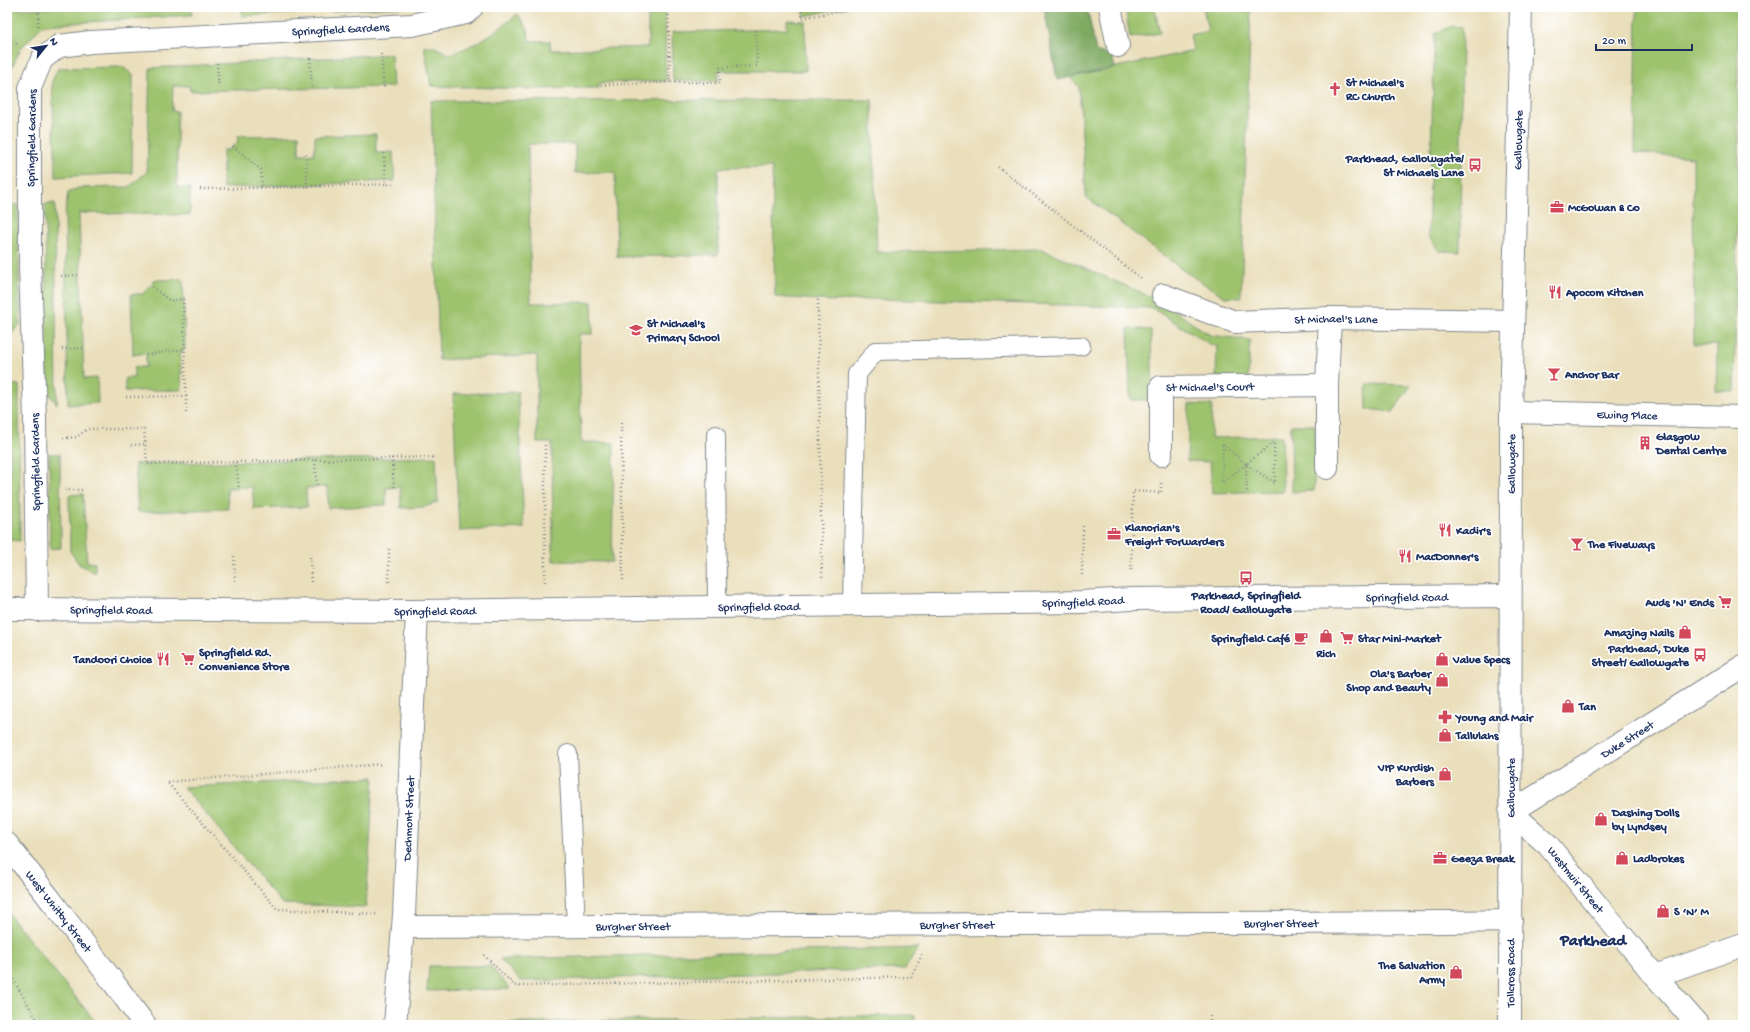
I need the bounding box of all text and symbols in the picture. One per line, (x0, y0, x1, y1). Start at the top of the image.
street label: Springfield Gardens (291, 21, 390, 40)
north arrow (26, 26, 66, 66)
scale bar (1596, 26, 1692, 52)
text: 20 m (1602, 35, 1627, 49)
text: N (46, 36, 60, 48)
place label: St Michael's RC Church (1345, 77, 1404, 105)
church icon: St Michael's RC Church (1327, 81, 1343, 97)
street label: Springfield Gardens (25, 89, 41, 187)
street label: Gallowgate (1512, 109, 1527, 170)
place label: Parkhead, Gallowgate/ St Michaels Lane (1345, 153, 1465, 181)
bus stop icon: Parkhead, Gallowgate/ St Michaels Lane (1467, 157, 1483, 173)
office icon: McGowan & Co (1549, 199, 1565, 215)
place label: McGowan & Co (1568, 202, 1641, 216)
restaurant icon: Apocom Kitchen (1547, 284, 1563, 300)
place label: Apocom Kitchen (1565, 287, 1644, 301)
street label: St Michael's Lane (1294, 313, 1379, 328)
place label: St Michael's Primary School (646, 318, 720, 346)
school or university icon: St Michael's Primary School (628, 322, 644, 338)
bar icon: Anchor Bar (1546, 366, 1562, 382)
place label: Anchor Bar (1564, 369, 1620, 383)
street label: St Michael's Court (1166, 381, 1255, 396)
street label: Ewing Place (1596, 409, 1658, 424)
street label: Springfield Gardens (29, 412, 45, 511)
place label: Glasgow Dental Centre (1655, 431, 1727, 459)
street label: Gallowgate (1506, 433, 1520, 494)
building icon: Glasgow Dental Centre (1637, 435, 1653, 451)
place label: Klanorian's Freight Forwarders (1124, 522, 1225, 550)
restaurant icon: Kadir's (1437, 522, 1453, 538)
place label: Kadir's (1455, 525, 1491, 539)
office icon: Klanorian's Freight Forwarders (1106, 526, 1122, 542)
bar icon: The Fiveways (1569, 536, 1585, 552)
place label: The Fiveways (1587, 539, 1655, 553)
restaurant icon: MacDonner's (1397, 548, 1413, 564)
place label: MacDonner's (1416, 551, 1479, 565)
bus stop icon: Parkhead, Springfield Road/ Gallowgate (1238, 570, 1254, 586)
place label: Parkhead, Springfield Road/ Gallowgate (1191, 590, 1302, 618)
street label: Springfield Road (1366, 591, 1449, 606)
street label: Springfield Road (1042, 594, 1125, 612)
supermarket icon: Auds 'N' Ends (1717, 594, 1733, 610)
place label: Auds 'N' Ends (1645, 597, 1715, 611)
street label: Springfield Road (718, 601, 801, 616)
street label: Springfield Road (70, 604, 153, 619)
street label: Springfield Road (394, 605, 477, 620)
shop icon: Amazing Nails (1677, 624, 1693, 640)
place label: Amazing Nails (1603, 627, 1675, 641)
shop icon: Rich (1318, 628, 1334, 644)
cafe icon: Springfield Café (1293, 630, 1309, 646)
supermarket icon: Star Mini-Market (1339, 630, 1355, 646)
place label: Springfield Café (1211, 633, 1291, 647)
place label: Star Mini-Market (1358, 633, 1442, 647)
place label: Parkhead, Duke Street/ Gallowgate (1592, 643, 1690, 671)
place label: Springfield Rd. Convenience Store (198, 647, 290, 675)
bus stop icon: Parkhead, Duke Street/ Gallowgate (1692, 647, 1708, 663)
place label: Rich (1315, 648, 1336, 662)
restaurant icon: Tandoori Choice (155, 651, 171, 667)
supermarket icon: Springfield Rd. Convenience Store (180, 651, 196, 667)
shop icon: Value Specs (1434, 651, 1450, 667)
place label: Tandoori Choice (73, 654, 153, 668)
place label: Value Specs (1452, 654, 1510, 668)
place label: Ola's Barber Shop and Beauty (1346, 668, 1433, 696)
shop icon: Ola's Barber Shop and Beauty (1434, 672, 1450, 688)
shop icon: Tan (1560, 698, 1576, 714)
place label: Tan (1578, 701, 1596, 715)
pharmacy icon: Young and Mair (1437, 709, 1453, 725)
place label: Young and Mair (1454, 712, 1535, 726)
street label: Duke Street (1598, 718, 1658, 763)
shop icon: Tallulahs (1437, 727, 1453, 743)
place label: Tallulahs (1455, 730, 1499, 744)
street label: Gallowgate (1505, 757, 1519, 818)
place label: VIP Kurdish Barbers (1377, 762, 1435, 790)
shop icon: VIP Kurdish Barbers (1437, 766, 1453, 782)
street label: Dechmont Street (401, 775, 419, 862)
place label: Dashing Dolls by Lyndsey (1611, 807, 1680, 835)
shop icon: Dashing Dolls by Lyndsey (1593, 811, 1609, 827)
street label: Westmuir Street (1543, 845, 1606, 918)
office icon: Geeza Break (1432, 850, 1448, 866)
shop icon: Ladbrokes (1614, 850, 1630, 866)
place label: Geeza Break (1451, 853, 1516, 867)
place label: Ladbrokes (1633, 853, 1684, 867)
street label: West Whitby Street (21, 869, 94, 957)
shop icon: S ‘N’ M (1655, 903, 1671, 919)
place label: S ‘N’ M (1674, 906, 1710, 920)
street label: Burgher Street (1243, 918, 1319, 932)
street label: Burgher Street (919, 919, 995, 934)
street label: Burgher Street (595, 921, 671, 935)
district label: Parkhead (1559, 933, 1627, 952)
street label: Tollcross Road (1505, 938, 1519, 1008)
place label: The Salvation Army (1378, 960, 1445, 988)
shop icon: The Salvation Army (1448, 964, 1464, 980)

